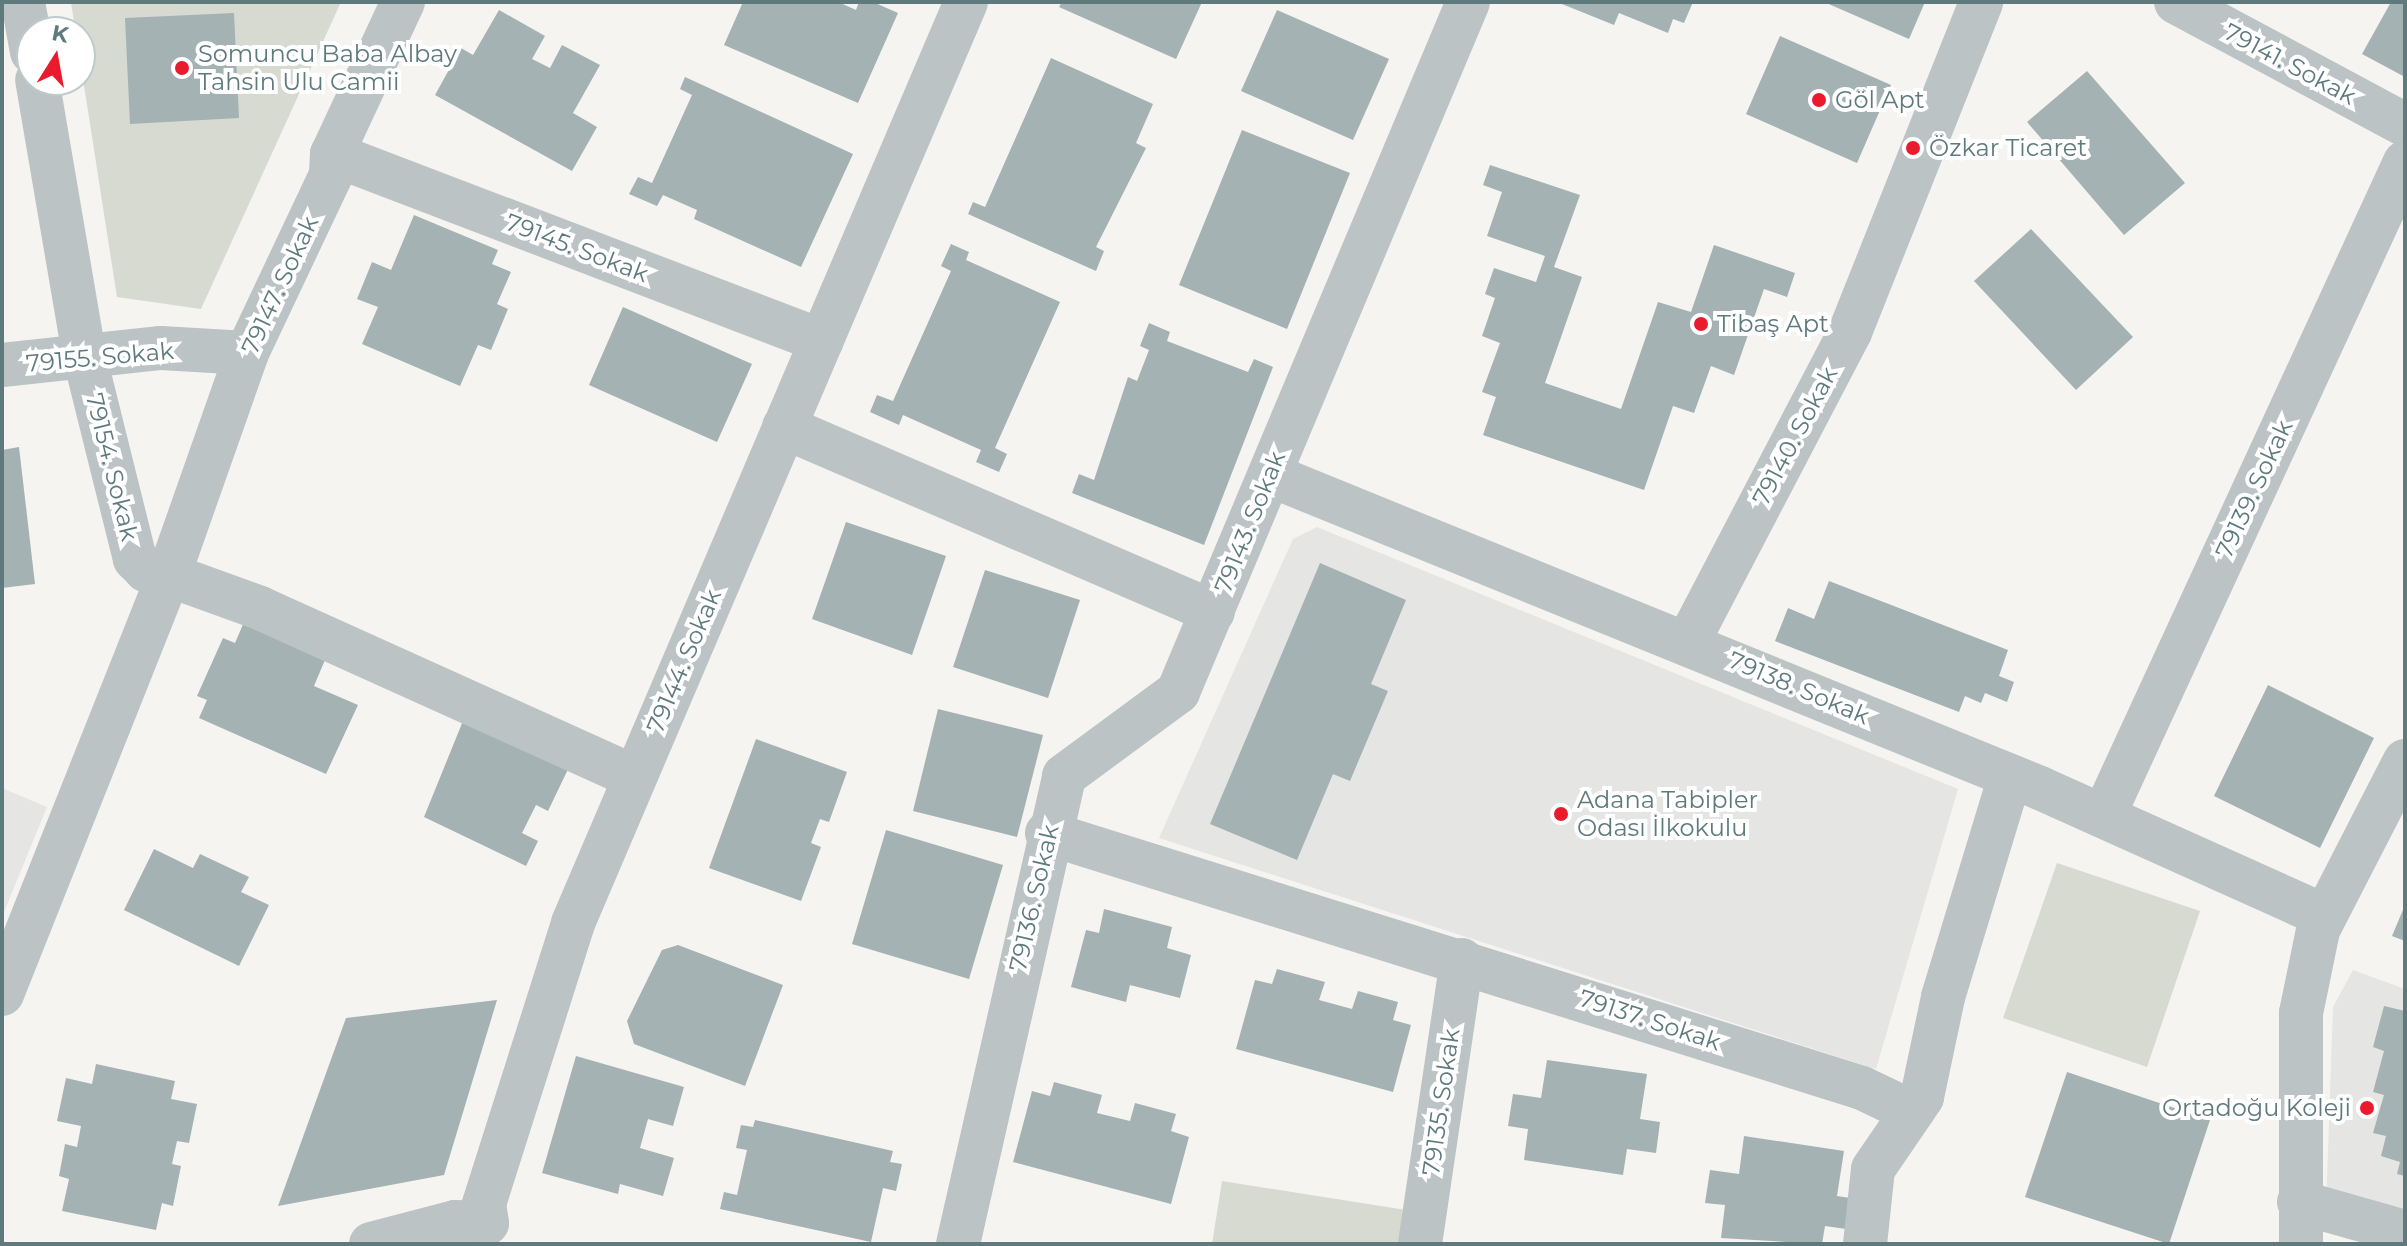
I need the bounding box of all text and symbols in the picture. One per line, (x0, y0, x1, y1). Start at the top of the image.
north arrow (16, 16, 96, 96)
street label: 79141. Sokak (2219, 17, 2361, 111)
text: K (50, 19, 71, 49)
place label: Somuncu Baba Albay Tahsin Ulu Camii (198, 40, 457, 96)
marker: Somuncu Baba Albay Tahsin Ulu Camii (173, 59, 191, 77)
place label: Göl Apt (1835, 86, 1925, 114)
marker: Göl Apt (1810, 91, 1828, 109)
place label: Özkar Ticaret (1929, 134, 2087, 162)
marker: Özkar Ticaret (1904, 139, 1922, 157)
street label: 79145. Sokak (502, 208, 652, 288)
street label: 79147. Sokak (236, 212, 324, 358)
place label: Tibaş Apt (1717, 310, 1829, 338)
marker: Tibaş Apt (1692, 315, 1710, 333)
street label: 79155. Sokak (25, 336, 175, 378)
street label: 79140. Sokak (1746, 362, 1844, 510)
street label: 79154. Sokak (80, 390, 144, 544)
street label: 79139. Sokak (2209, 415, 2299, 563)
street label: 79143. Sokak (1209, 447, 1291, 597)
street label: 79144. Sokak (641, 585, 727, 737)
street label: 79138. Sokak (1724, 645, 1874, 731)
place label: Adana Tabipler Odası İlkokulu (1577, 786, 1758, 842)
marker: Adana Tabipler Odası İlkokulu (1552, 805, 1570, 823)
street label: 79136. Sokak (1003, 822, 1065, 974)
street label: 79137. Sokak (1575, 984, 1725, 1056)
street label: 79135. Sokak (1416, 1027, 1466, 1177)
place label: Ortadoğu Koleji (2162, 1094, 2351, 1122)
marker: Ortadoğu Koleji (2358, 1099, 2376, 1117)

